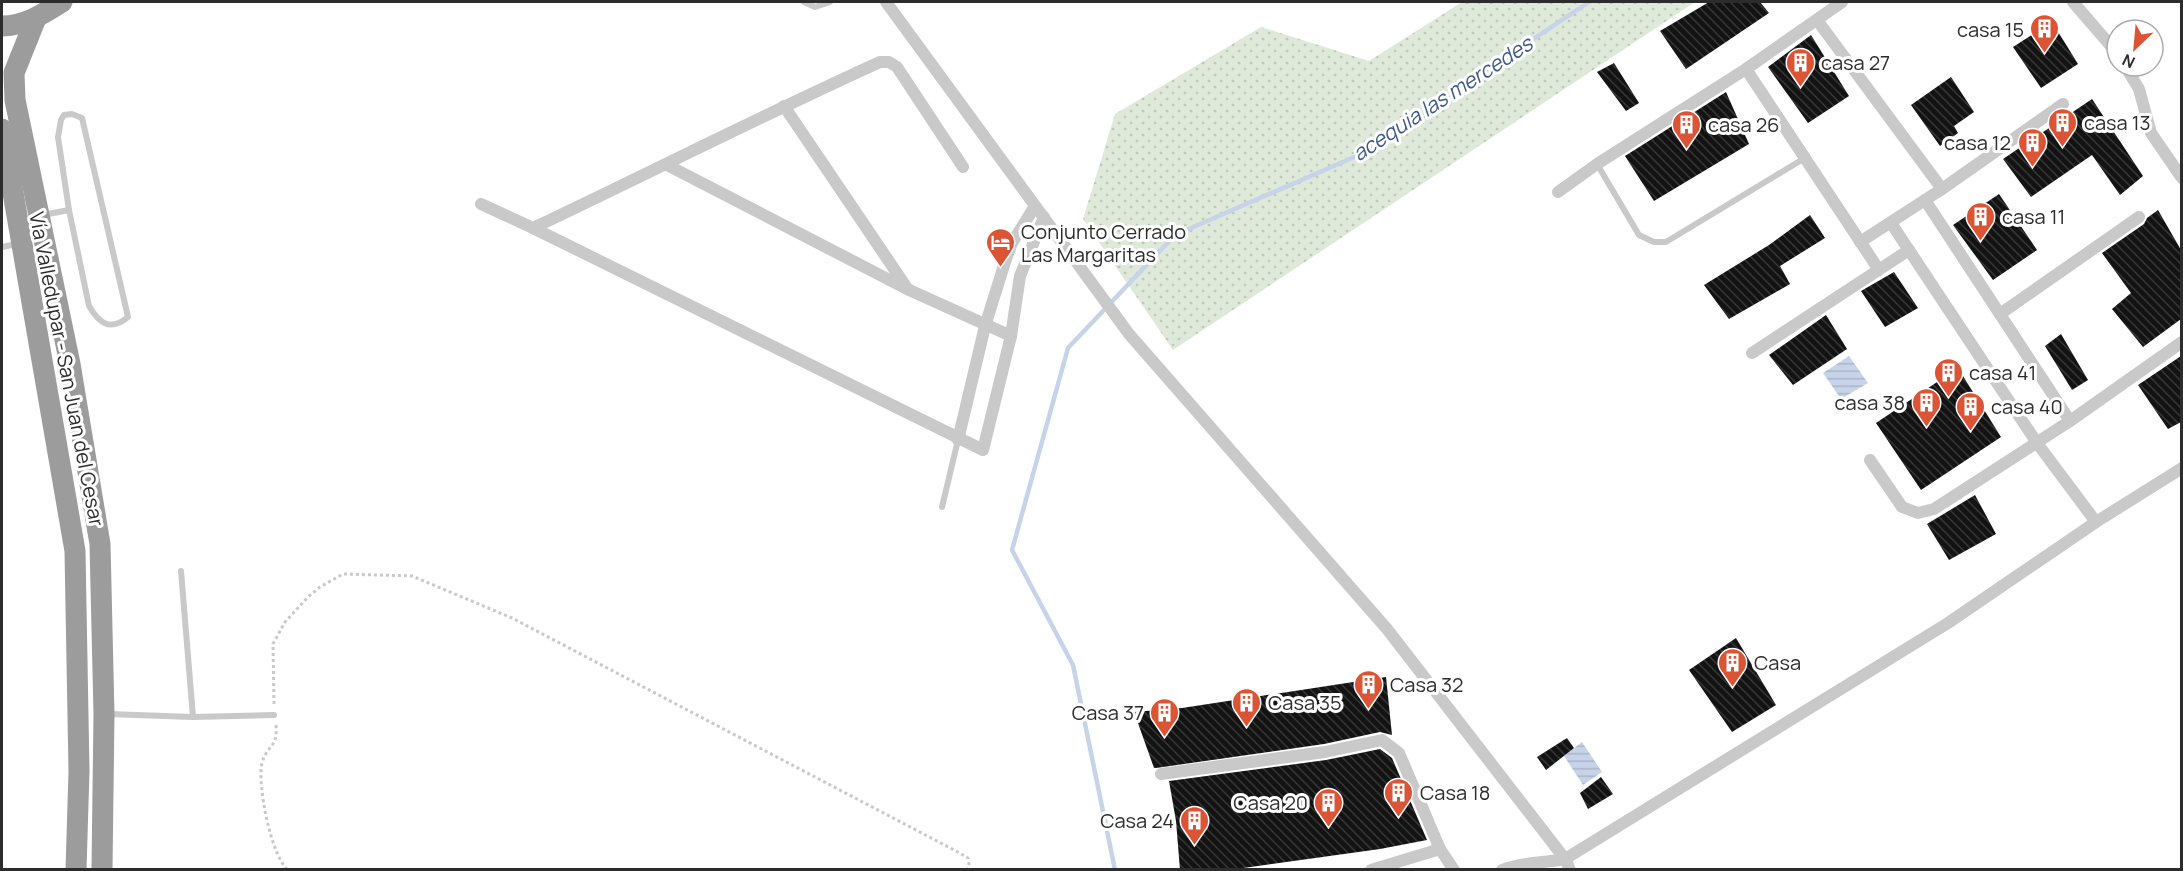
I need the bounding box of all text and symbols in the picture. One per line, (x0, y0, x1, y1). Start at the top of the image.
building icon: casa 15 (2029, 13, 2061, 55)
place label: casa 15 (1957, 16, 2024, 43)
north arrow (2105, 18, 2165, 78)
water label: acequia las mercedes (1347, 28, 1539, 167)
building icon: casa 27 (1784, 46, 1816, 88)
place label: casa 27 (1821, 49, 1890, 76)
text: N (2118, 49, 2138, 74)
building icon: casa 13 (2047, 106, 2079, 148)
building icon: casa 26 (1671, 108, 1703, 150)
place label: casa 13 (2084, 109, 2151, 136)
place label: casa 26 (1708, 111, 1780, 138)
building icon: casa 12 (2016, 126, 2048, 168)
place label: casa 12 (1944, 129, 2011, 156)
building icon: casa 11 (1965, 200, 1997, 242)
place label: casa 11 (2002, 203, 2065, 230)
street label: Vía Valledupar - San Juan del Cesar (23, 210, 111, 528)
place label: Conjunto Cerrado Las Margaritas (1021, 218, 1186, 268)
hotel icon: Conjunto Cerrado Las Margaritas (984, 226, 1016, 268)
building icon: casa 41 (1932, 356, 1964, 398)
place label: casa 41 (1969, 359, 2036, 386)
building icon: casa 38 (1910, 386, 1942, 428)
place label: casa 38 (1835, 389, 1905, 416)
building icon: casa 40 (1954, 390, 1986, 432)
place label: casa 40 (1991, 393, 2063, 420)
building icon: Casa (1717, 646, 1749, 688)
place label: Casa (1754, 649, 1801, 676)
building icon: Casa 32 (1353, 668, 1385, 710)
place label: Casa 32 (1390, 671, 1464, 698)
building icon: Casa 35 (1231, 686, 1263, 728)
place label: Casa 35 (1268, 689, 1342, 716)
building icon: Casa 37 (1149, 696, 1181, 738)
place label: Casa 37 (1072, 699, 1144, 726)
building icon: Casa 18 (1383, 776, 1415, 818)
place label: Casa 18 (1420, 779, 1490, 806)
building icon: Casa 20 (1313, 786, 1345, 828)
place label: Casa 20 (1233, 789, 1308, 816)
building icon: Casa 24 (1179, 804, 1211, 846)
place label: Casa 24 (1100, 807, 1174, 834)

